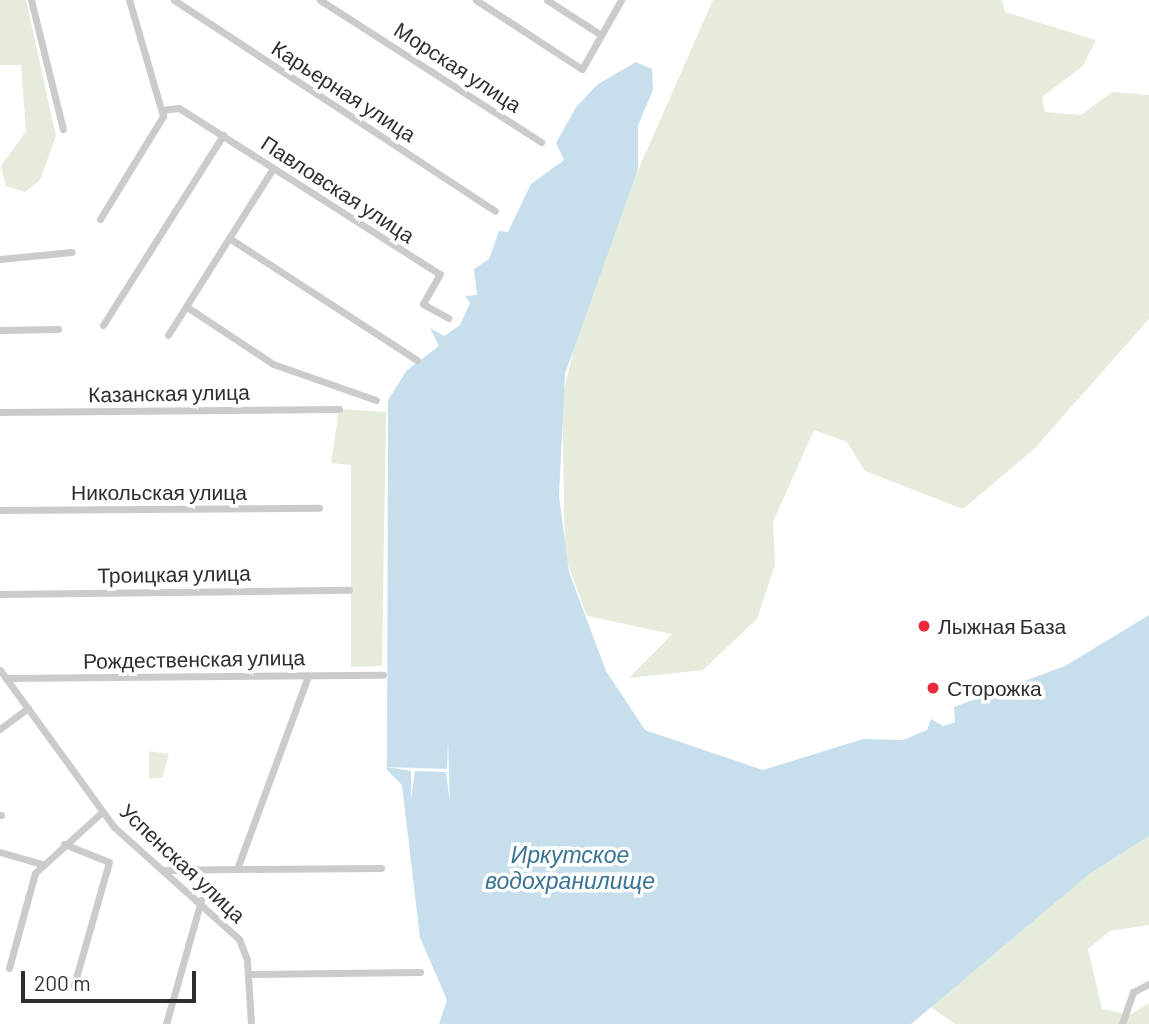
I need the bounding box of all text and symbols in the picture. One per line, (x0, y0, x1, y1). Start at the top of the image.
street label: Морская улица (390, 17, 526, 117)
street label: Карьерная улица (267, 35, 421, 147)
street label: Павловская улица (257, 130, 419, 248)
street label: Казанская улица (88, 379, 250, 407)
street label: Никольская улица (71, 479, 247, 505)
street label: Троицкая улица (97, 560, 251, 588)
place label: Лыжная База (938, 613, 1066, 639)
marker: Лыжная База (916, 618, 932, 634)
street label: Рождественская улица (83, 644, 305, 674)
place label: Сторожка (947, 675, 1042, 701)
marker: Сторожка (925, 680, 941, 696)
street label: Успенская улица (115, 798, 251, 928)
water label: Иркутское водохранилище (485, 840, 655, 894)
scale bar (24, 958, 200, 1002)
text: 200 m (34, 970, 91, 995)

